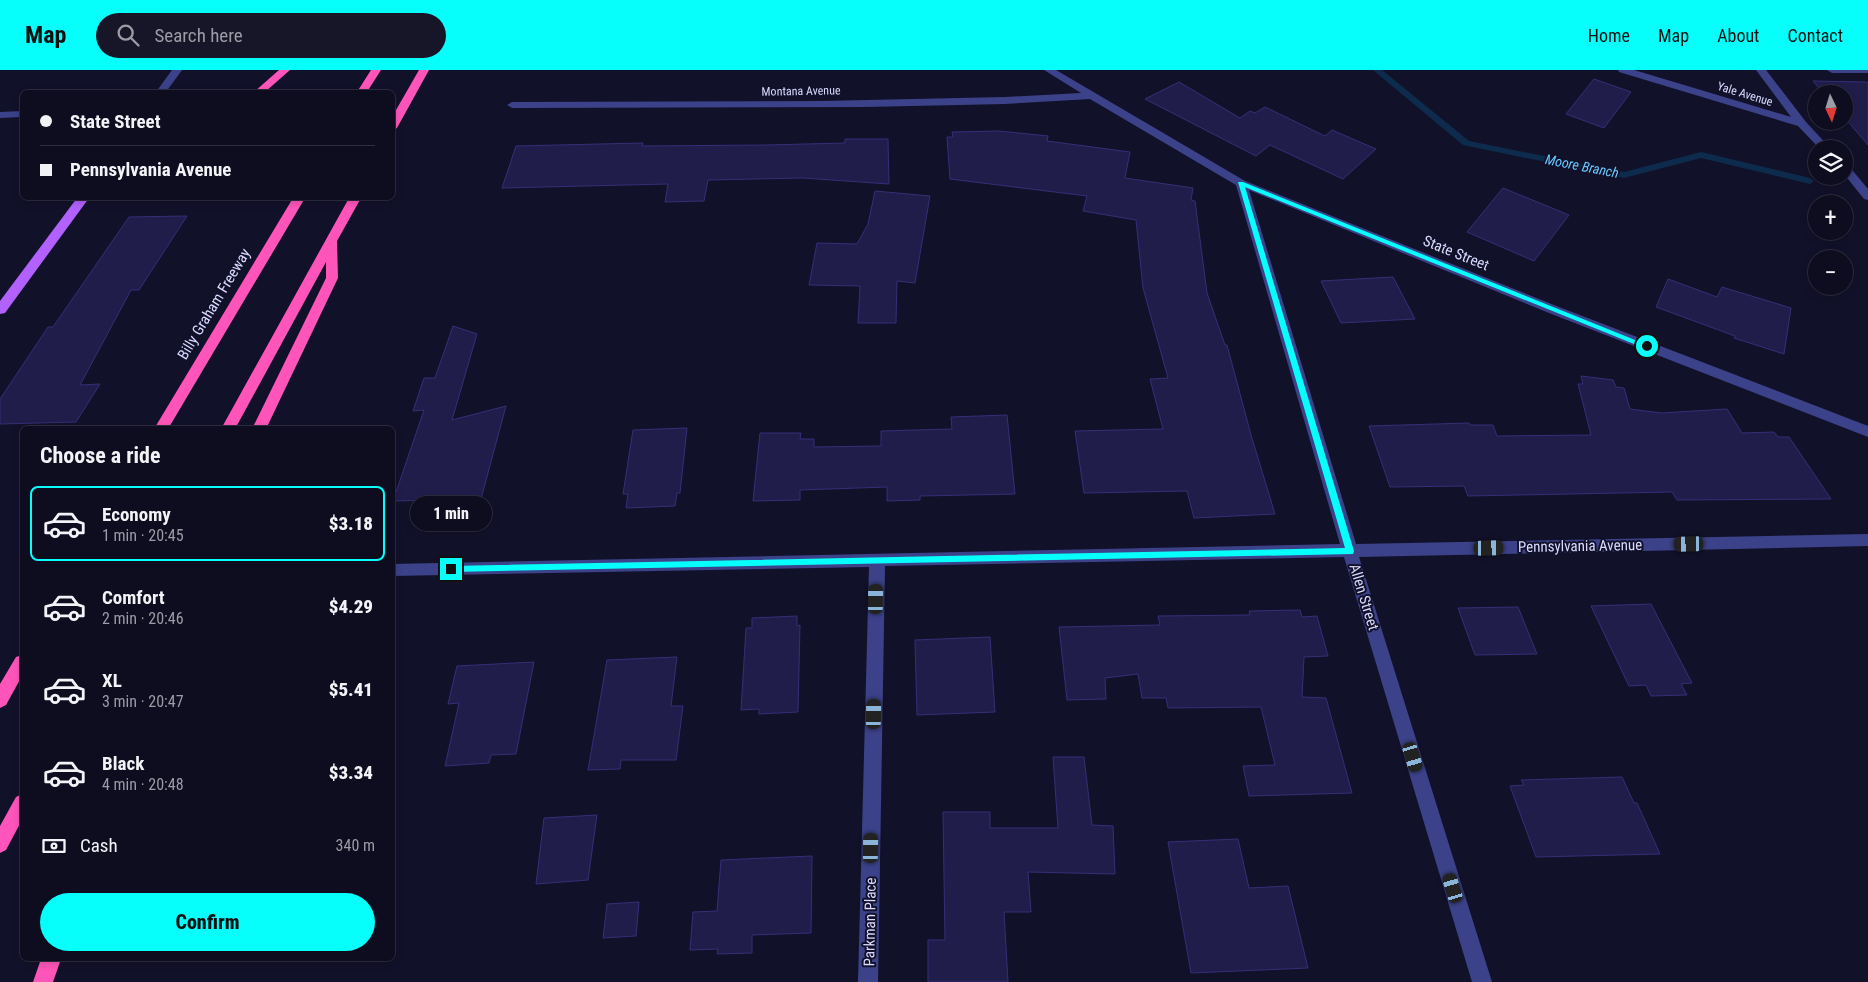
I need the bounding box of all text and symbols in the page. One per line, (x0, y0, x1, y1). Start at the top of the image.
search box (96, 13, 446, 58)
text: Map (25, 21, 66, 49)
icon: search (114, 21, 142, 49)
text: Search here (154, 24, 243, 47)
text: Home (1588, 25, 1630, 46)
text: Map (1658, 25, 1689, 46)
text: About (1717, 25, 1759, 46)
text: Contact (1787, 25, 1843, 46)
street label: Yale Avenue (1716, 79, 1775, 109)
street label: Montana Avenue (761, 83, 841, 99)
north arrow (1808, 85, 1852, 130)
map controls (1808, 85, 1853, 295)
text: State Street (70, 110, 161, 133)
button: layers (1808, 140, 1853, 185)
water label: Moore Branch (1544, 151, 1620, 181)
text: Pennsylvania Avenue (70, 158, 231, 181)
button: + (1808, 195, 1853, 240)
street label: State Street (1420, 232, 1492, 274)
street label: Billy Graham Freeway (174, 245, 254, 363)
button: − (1808, 250, 1853, 295)
route start (1636, 335, 1658, 357)
text: Choose a ride (40, 443, 161, 468)
callout: 1 min (410, 496, 492, 532)
icon: car (42, 501, 87, 546)
text: Economy (102, 503, 171, 526)
text: 1 min (433, 504, 469, 523)
text: $3.18 (329, 512, 373, 535)
text: 1 min · 20:45 (102, 526, 184, 545)
street label: Pennsylvania Avenue (1518, 536, 1642, 556)
car (1673, 536, 1704, 552)
car (1473, 540, 1504, 556)
route end (440, 558, 462, 580)
street label: Allen Street (1345, 562, 1383, 632)
icon: car (42, 584, 87, 629)
car (868, 584, 883, 614)
text: Comfort (102, 586, 165, 609)
text: $4.29 (329, 595, 373, 618)
text: 2 min · 20:46 (102, 609, 184, 628)
icon: car (42, 667, 87, 712)
text: XL (102, 669, 122, 692)
text: $5.41 (329, 678, 373, 701)
text: 3 min · 20:47 (102, 692, 184, 711)
car (866, 699, 881, 729)
car (1401, 740, 1424, 774)
icon: car (42, 750, 87, 795)
text: Black (102, 752, 144, 775)
text: $3.34 (329, 761, 373, 784)
text: 4 min · 20:48 (102, 775, 184, 794)
icon: cash (40, 832, 68, 860)
car (863, 833, 878, 863)
text: Cash (80, 834, 118, 857)
text: 340 m (336, 836, 375, 855)
car (1441, 871, 1464, 905)
street label: Parkman Place (860, 877, 880, 967)
button: Confirm (40, 893, 375, 951)

